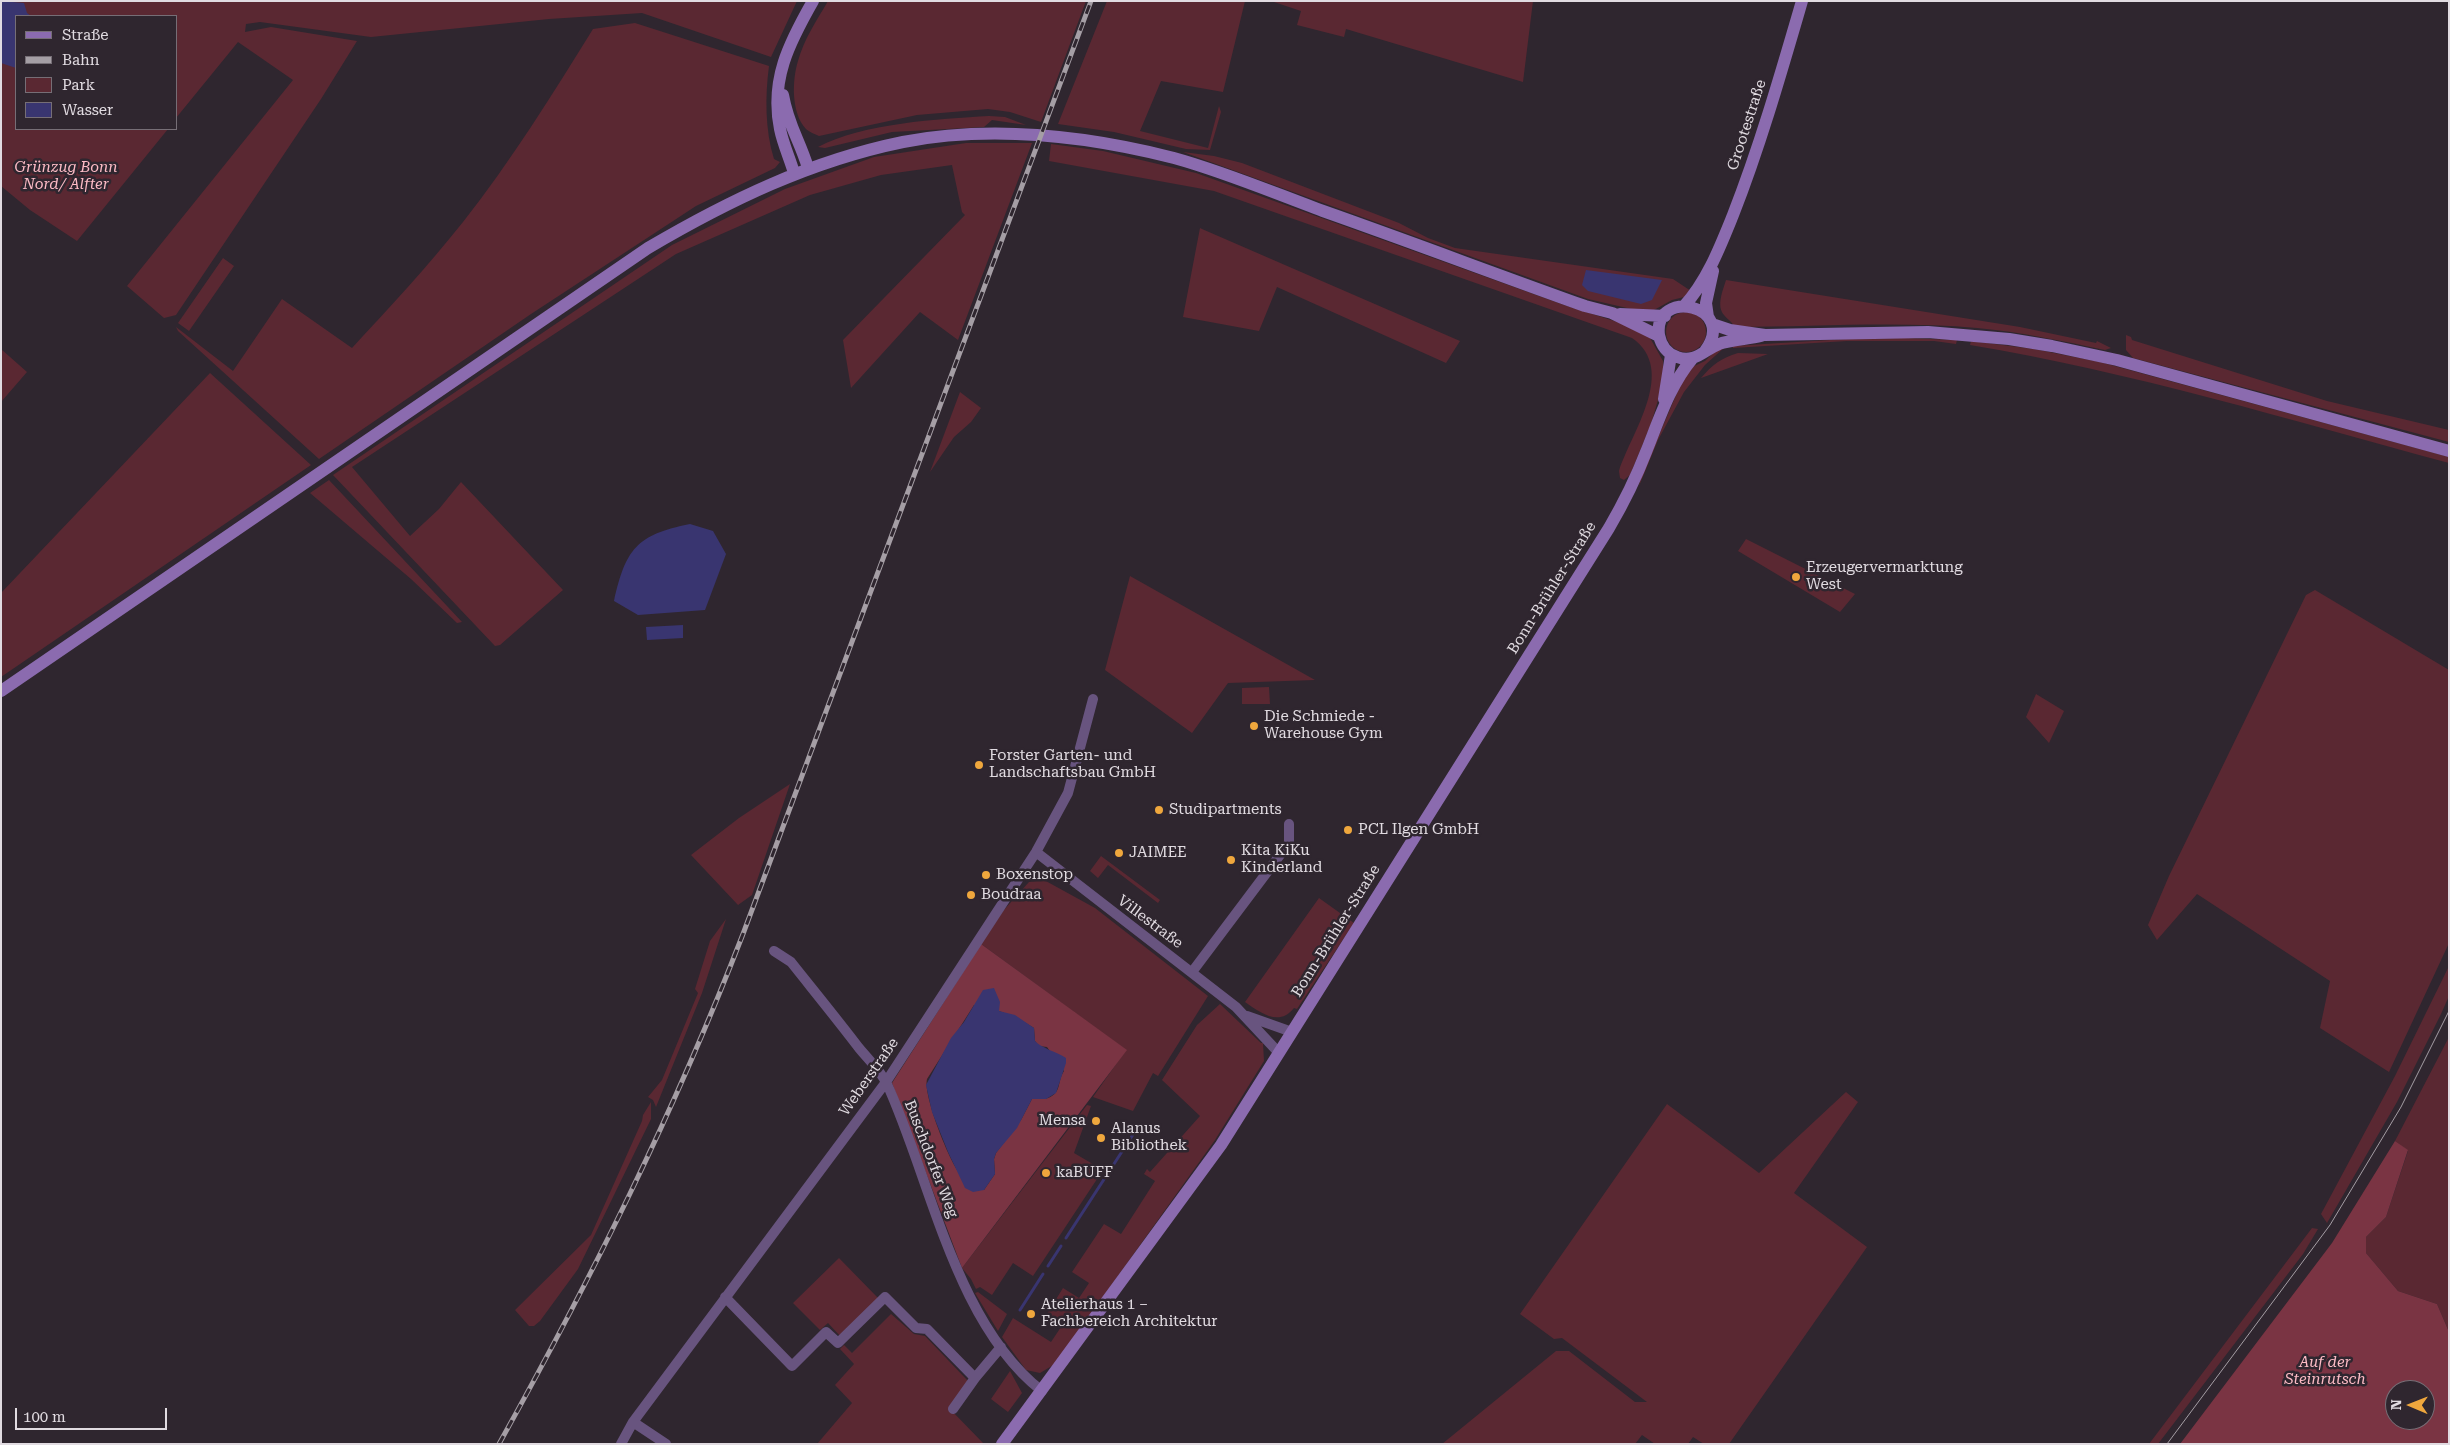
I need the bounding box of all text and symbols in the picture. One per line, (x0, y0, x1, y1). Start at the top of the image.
legend (15, 15, 178, 130)
text: Straße (62, 26, 109, 44)
text: Bahn (62, 51, 99, 69)
text: Park (62, 76, 95, 94)
street label: Grootestraße (1724, 77, 1770, 173)
text: Wasser (62, 101, 113, 119)
park label: Grünzug Bonn Nord/ Alfter (14, 159, 118, 194)
street label: Bonn-Brühler-Straße (1504, 518, 1600, 658)
place label: Erzeugervermarktung West (1806, 559, 1963, 594)
marker: Erzeugervermarktung West (1790, 571, 1802, 583)
place label: Die Schmiede - Warehouse Gym (1264, 708, 1383, 743)
marker: Die Schmiede - Warehouse Gym (1248, 720, 1260, 732)
place label: Forster Garten- und Landschaftsbau GmbH (989, 747, 1156, 782)
marker: Forster Garten- und Landschaftsbau GmbH (973, 759, 985, 771)
place label: Studipartments (1169, 801, 1282, 819)
marker: Studipartments (1153, 804, 1165, 816)
place label: PCL Ilgen GmbH (1358, 821, 1479, 839)
marker: PCL Ilgen GmbH (1342, 824, 1354, 836)
place label: Kita KiKu Kinderland (1241, 842, 1322, 877)
place label: JAIMEE (1129, 844, 1187, 862)
marker: JAIMEE (1113, 847, 1125, 859)
marker: Kita KiKu Kinderland (1225, 854, 1237, 866)
street label: Bonn-Brühler-Straße (1288, 861, 1384, 1001)
place label: Boxenstop (996, 866, 1073, 884)
marker: Boxenstop (980, 869, 992, 881)
place label: Boudraa (981, 886, 1041, 904)
marker: Boudraa (965, 889, 977, 901)
street label: Villestraße (1114, 892, 1186, 952)
street label: Weberstraße (835, 1034, 903, 1120)
street label: Buschdorfer Weg (900, 1098, 962, 1220)
place label: Mensa (1039, 1112, 1086, 1130)
marker: Mensa (1090, 1115, 1102, 1127)
place label: Alanus Bibliothek (1111, 1120, 1187, 1155)
marker: Alanus Bibliothek (1095, 1132, 1107, 1144)
place label: kaBUFF (1056, 1164, 1113, 1182)
marker: kaBUFF (1040, 1167, 1052, 1179)
place label: Atelierhaus 1 – Fachbereich Architektur (1041, 1296, 1217, 1331)
marker: Atelierhaus 1 – Fachbereich Architektur (1025, 1308, 1037, 1320)
park label: Auf der Steinrutsch (2284, 1354, 2366, 1389)
north arrow (2385, 1380, 2435, 1430)
scale bar (18, 1398, 170, 1430)
text: N (2388, 1399, 2404, 1410)
text: 100 m (23, 1408, 66, 1426)

